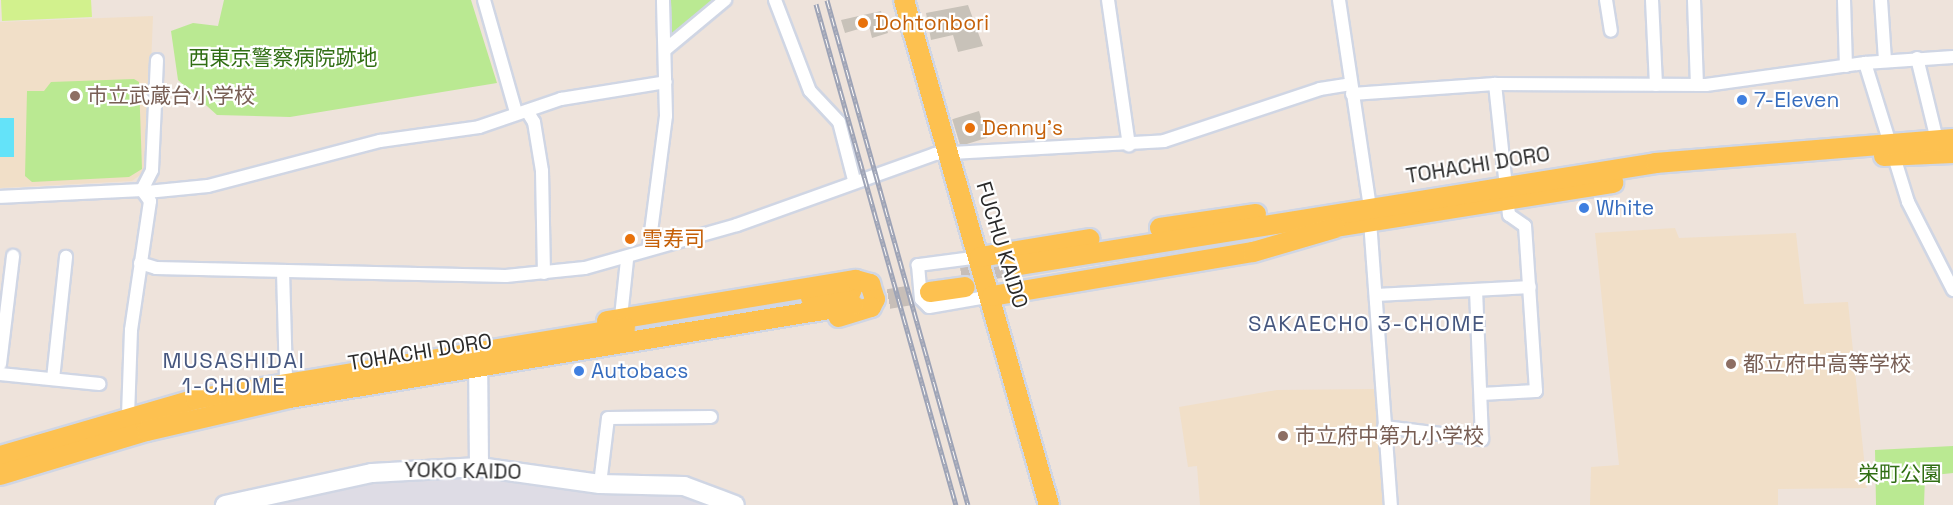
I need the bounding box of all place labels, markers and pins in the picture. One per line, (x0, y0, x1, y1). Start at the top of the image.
place label: Dohtonbori (875, 10, 989, 36)
marker: Dohtonbori (856, 16, 870, 30)
place label: 市立武蔵台小学校 (87, 83, 255, 109)
place label: 7-Eleven (1754, 87, 1839, 113)
marker: 市立武蔵台小学校 (68, 89, 82, 103)
marker: 7-Eleven (1735, 93, 1749, 107)
place label: Denny's (982, 115, 1063, 141)
marker: Denny's (963, 121, 977, 135)
place label: White (1596, 195, 1654, 221)
marker: White (1577, 201, 1591, 215)
place label: 雪寿司 (642, 226, 705, 252)
marker: 雪寿司 (623, 232, 637, 246)
place label: 都立府中高等学校 (1743, 351, 1911, 377)
marker: 都立府中高等学校 (1724, 357, 1738, 371)
place label: Autobacs (591, 358, 688, 384)
marker: Autobacs (572, 364, 586, 378)
place label: 市立府中第九小学校 (1295, 423, 1484, 449)
marker: 市立府中第九小学校 (1276, 429, 1290, 443)

